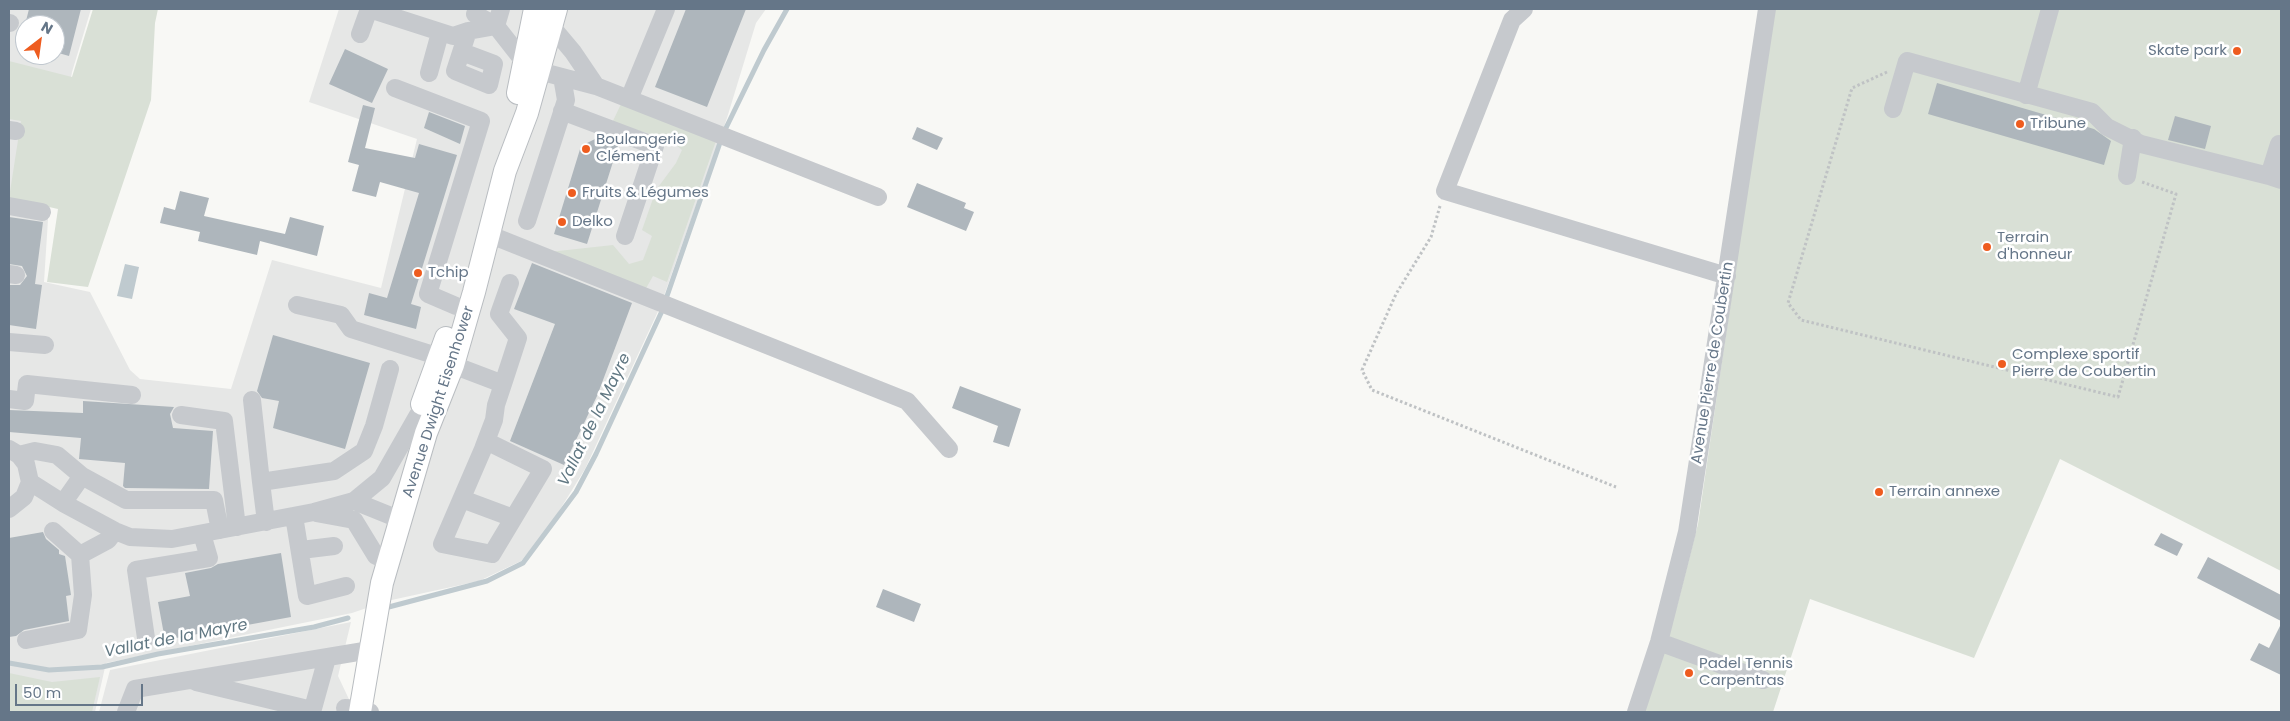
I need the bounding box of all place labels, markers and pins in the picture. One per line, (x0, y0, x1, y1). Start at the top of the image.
place label: Skate park (2148, 42, 2227, 60)
marker: Skate park (2231, 45, 2243, 57)
place label: Tribune (2030, 115, 2086, 133)
marker: Tribune (2014, 118, 2026, 130)
place label: Boulangerie Clément (596, 131, 686, 166)
marker: Boulangerie Clément (580, 143, 592, 155)
place label: Fruits & Légumes (582, 184, 709, 202)
marker: Fruits & Légumes (566, 187, 578, 199)
place label: Delko (572, 213, 613, 231)
marker: Delko (556, 216, 568, 228)
place label: Terrain d'honneur (1997, 229, 2072, 264)
marker: Terrain d'honneur (1981, 241, 1993, 253)
place label: Tchip (428, 264, 469, 282)
marker: Tchip (412, 267, 424, 279)
place label: Complexe sportif Pierre de Coubertin (2012, 346, 2156, 381)
marker: Complexe sportif Pierre de Coubertin (1996, 358, 2008, 370)
place label: Terrain annexe (1889, 483, 2000, 501)
marker: Terrain annexe (1873, 486, 1885, 498)
place label: Padel Tennis Carpentras (1699, 655, 1793, 690)
marker: Padel Tennis Carpentras (1683, 667, 1695, 679)

